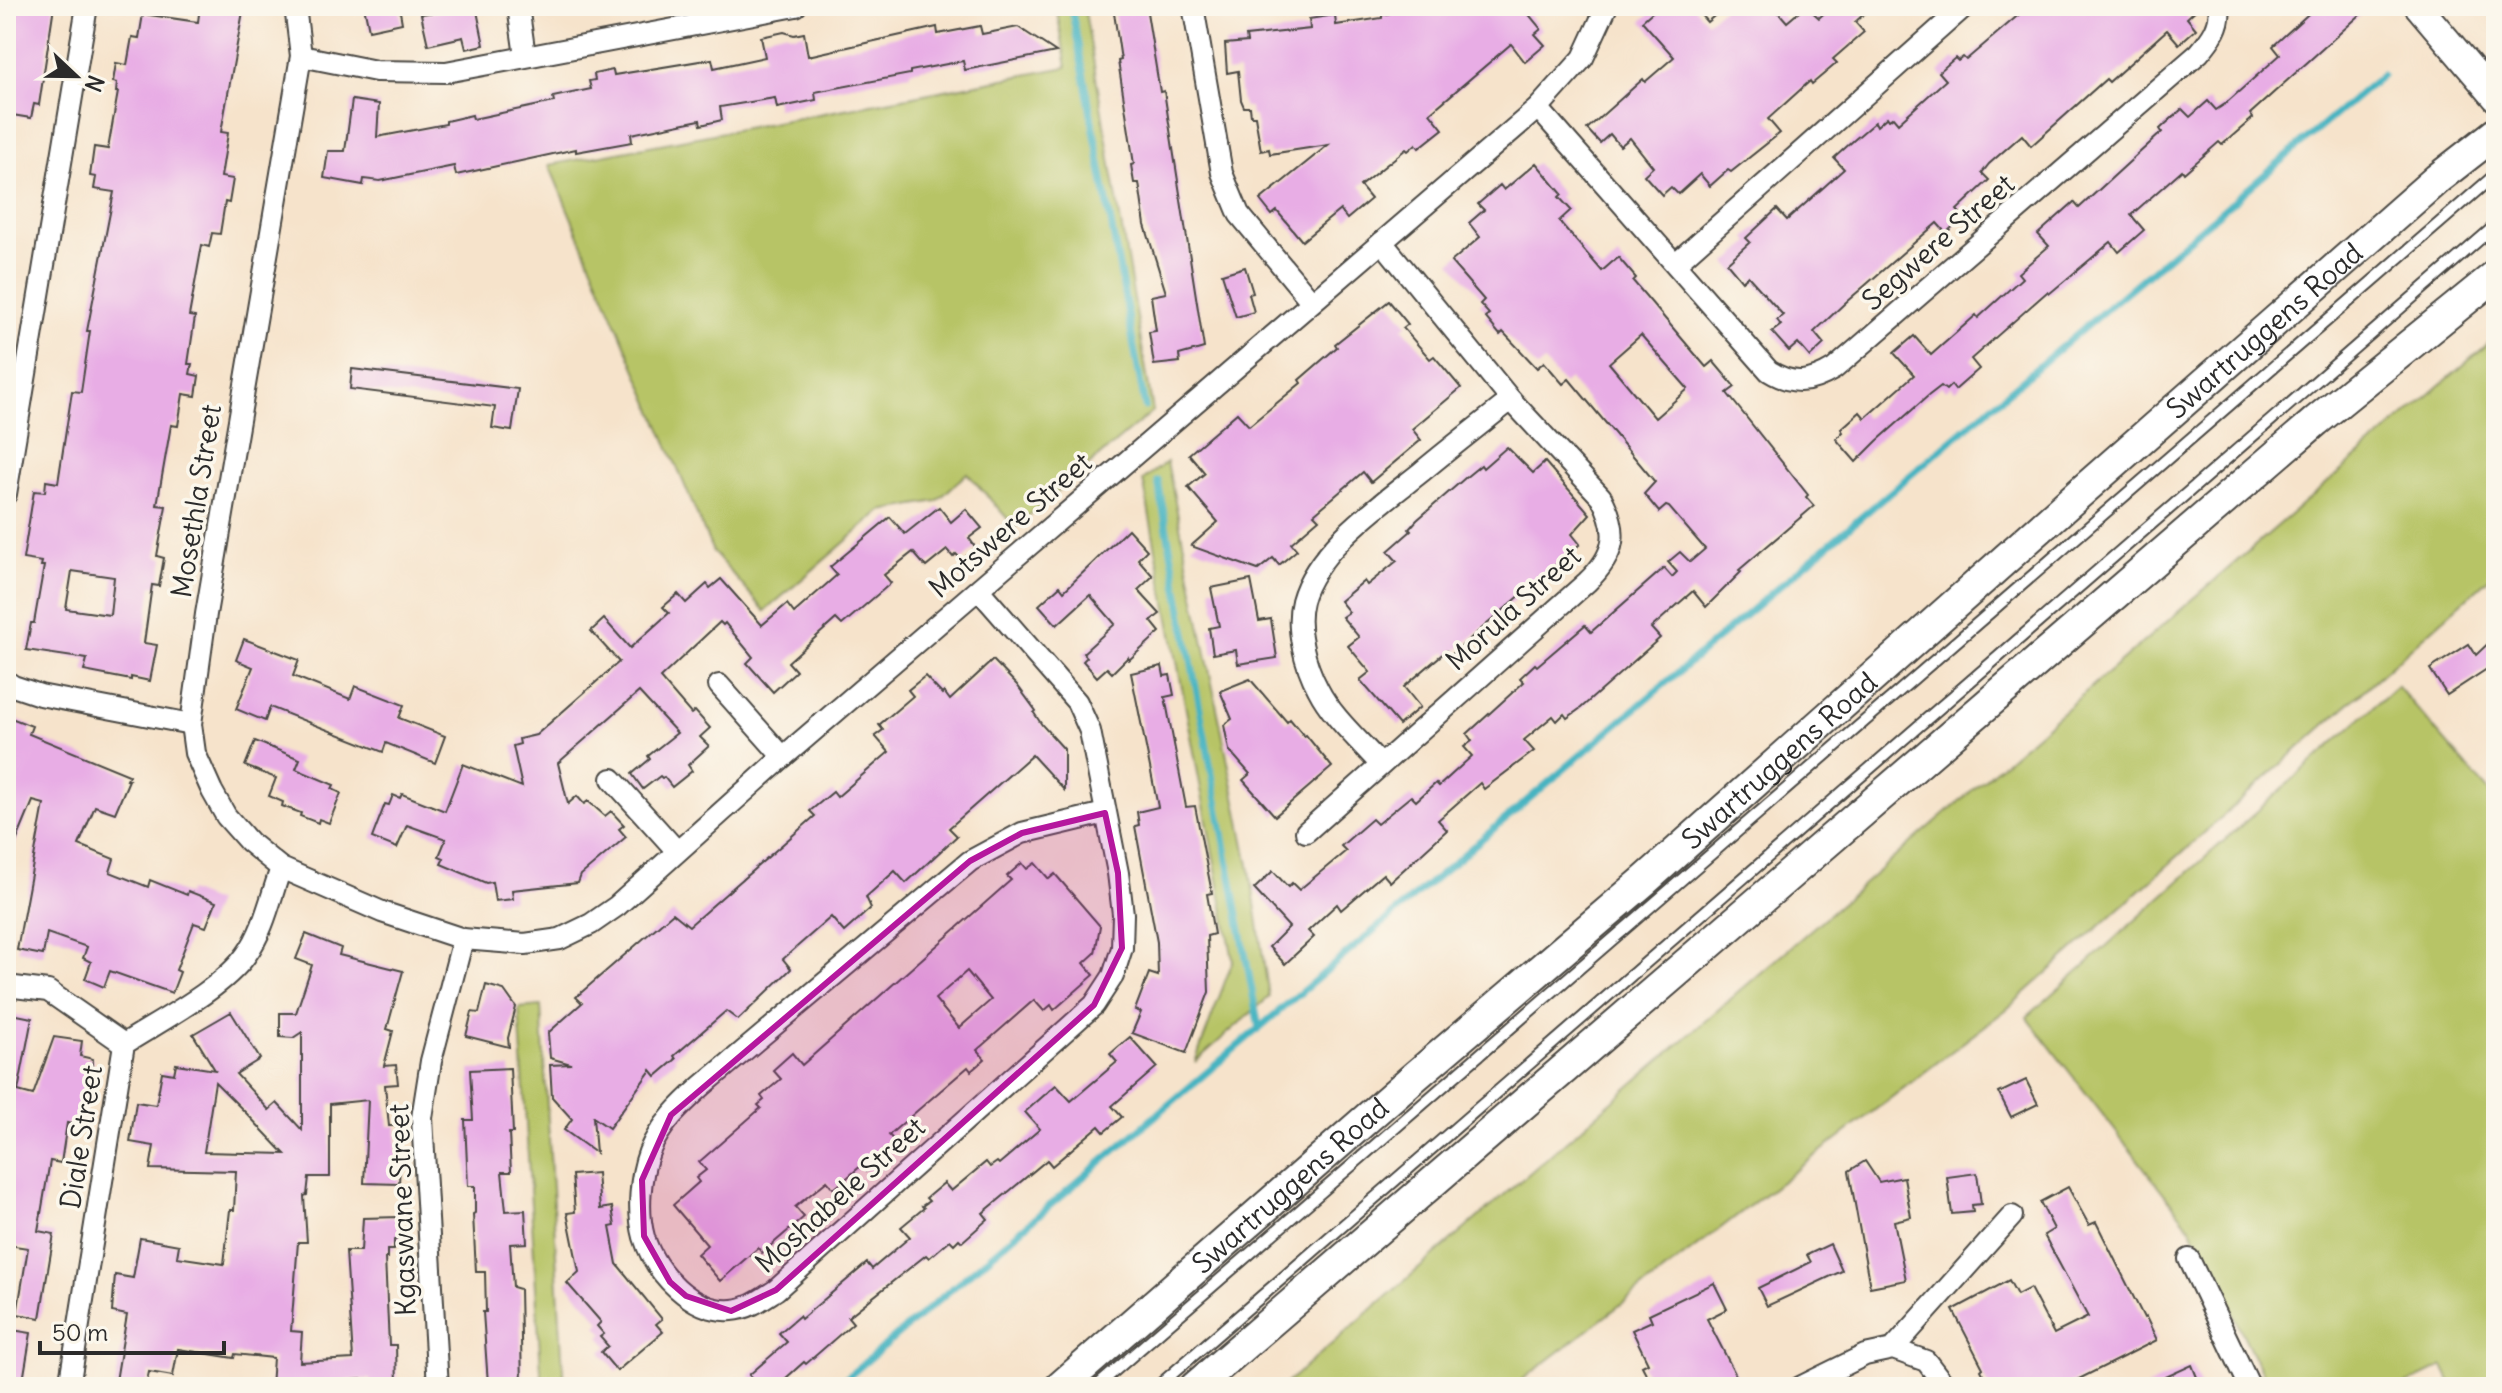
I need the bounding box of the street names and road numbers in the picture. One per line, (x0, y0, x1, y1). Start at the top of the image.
street label: Segwere Street (1854, 166, 2022, 318)
street label: Swartruggens Road (2159, 235, 2370, 427)
street label: Mosethla Street (163, 402, 229, 600)
street label: Motswere Street (921, 444, 1099, 606)
street label: Morula Street (1438, 538, 1588, 678)
street label: Swartruggens Road (1674, 664, 1885, 857)
street label: Diale Street (52, 1063, 110, 1211)
street label: Swartruggens Road (1185, 1090, 1396, 1281)
street label: Kgaswane Street (380, 1103, 424, 1317)
street label: Moshabele Street (748, 1109, 932, 1281)

